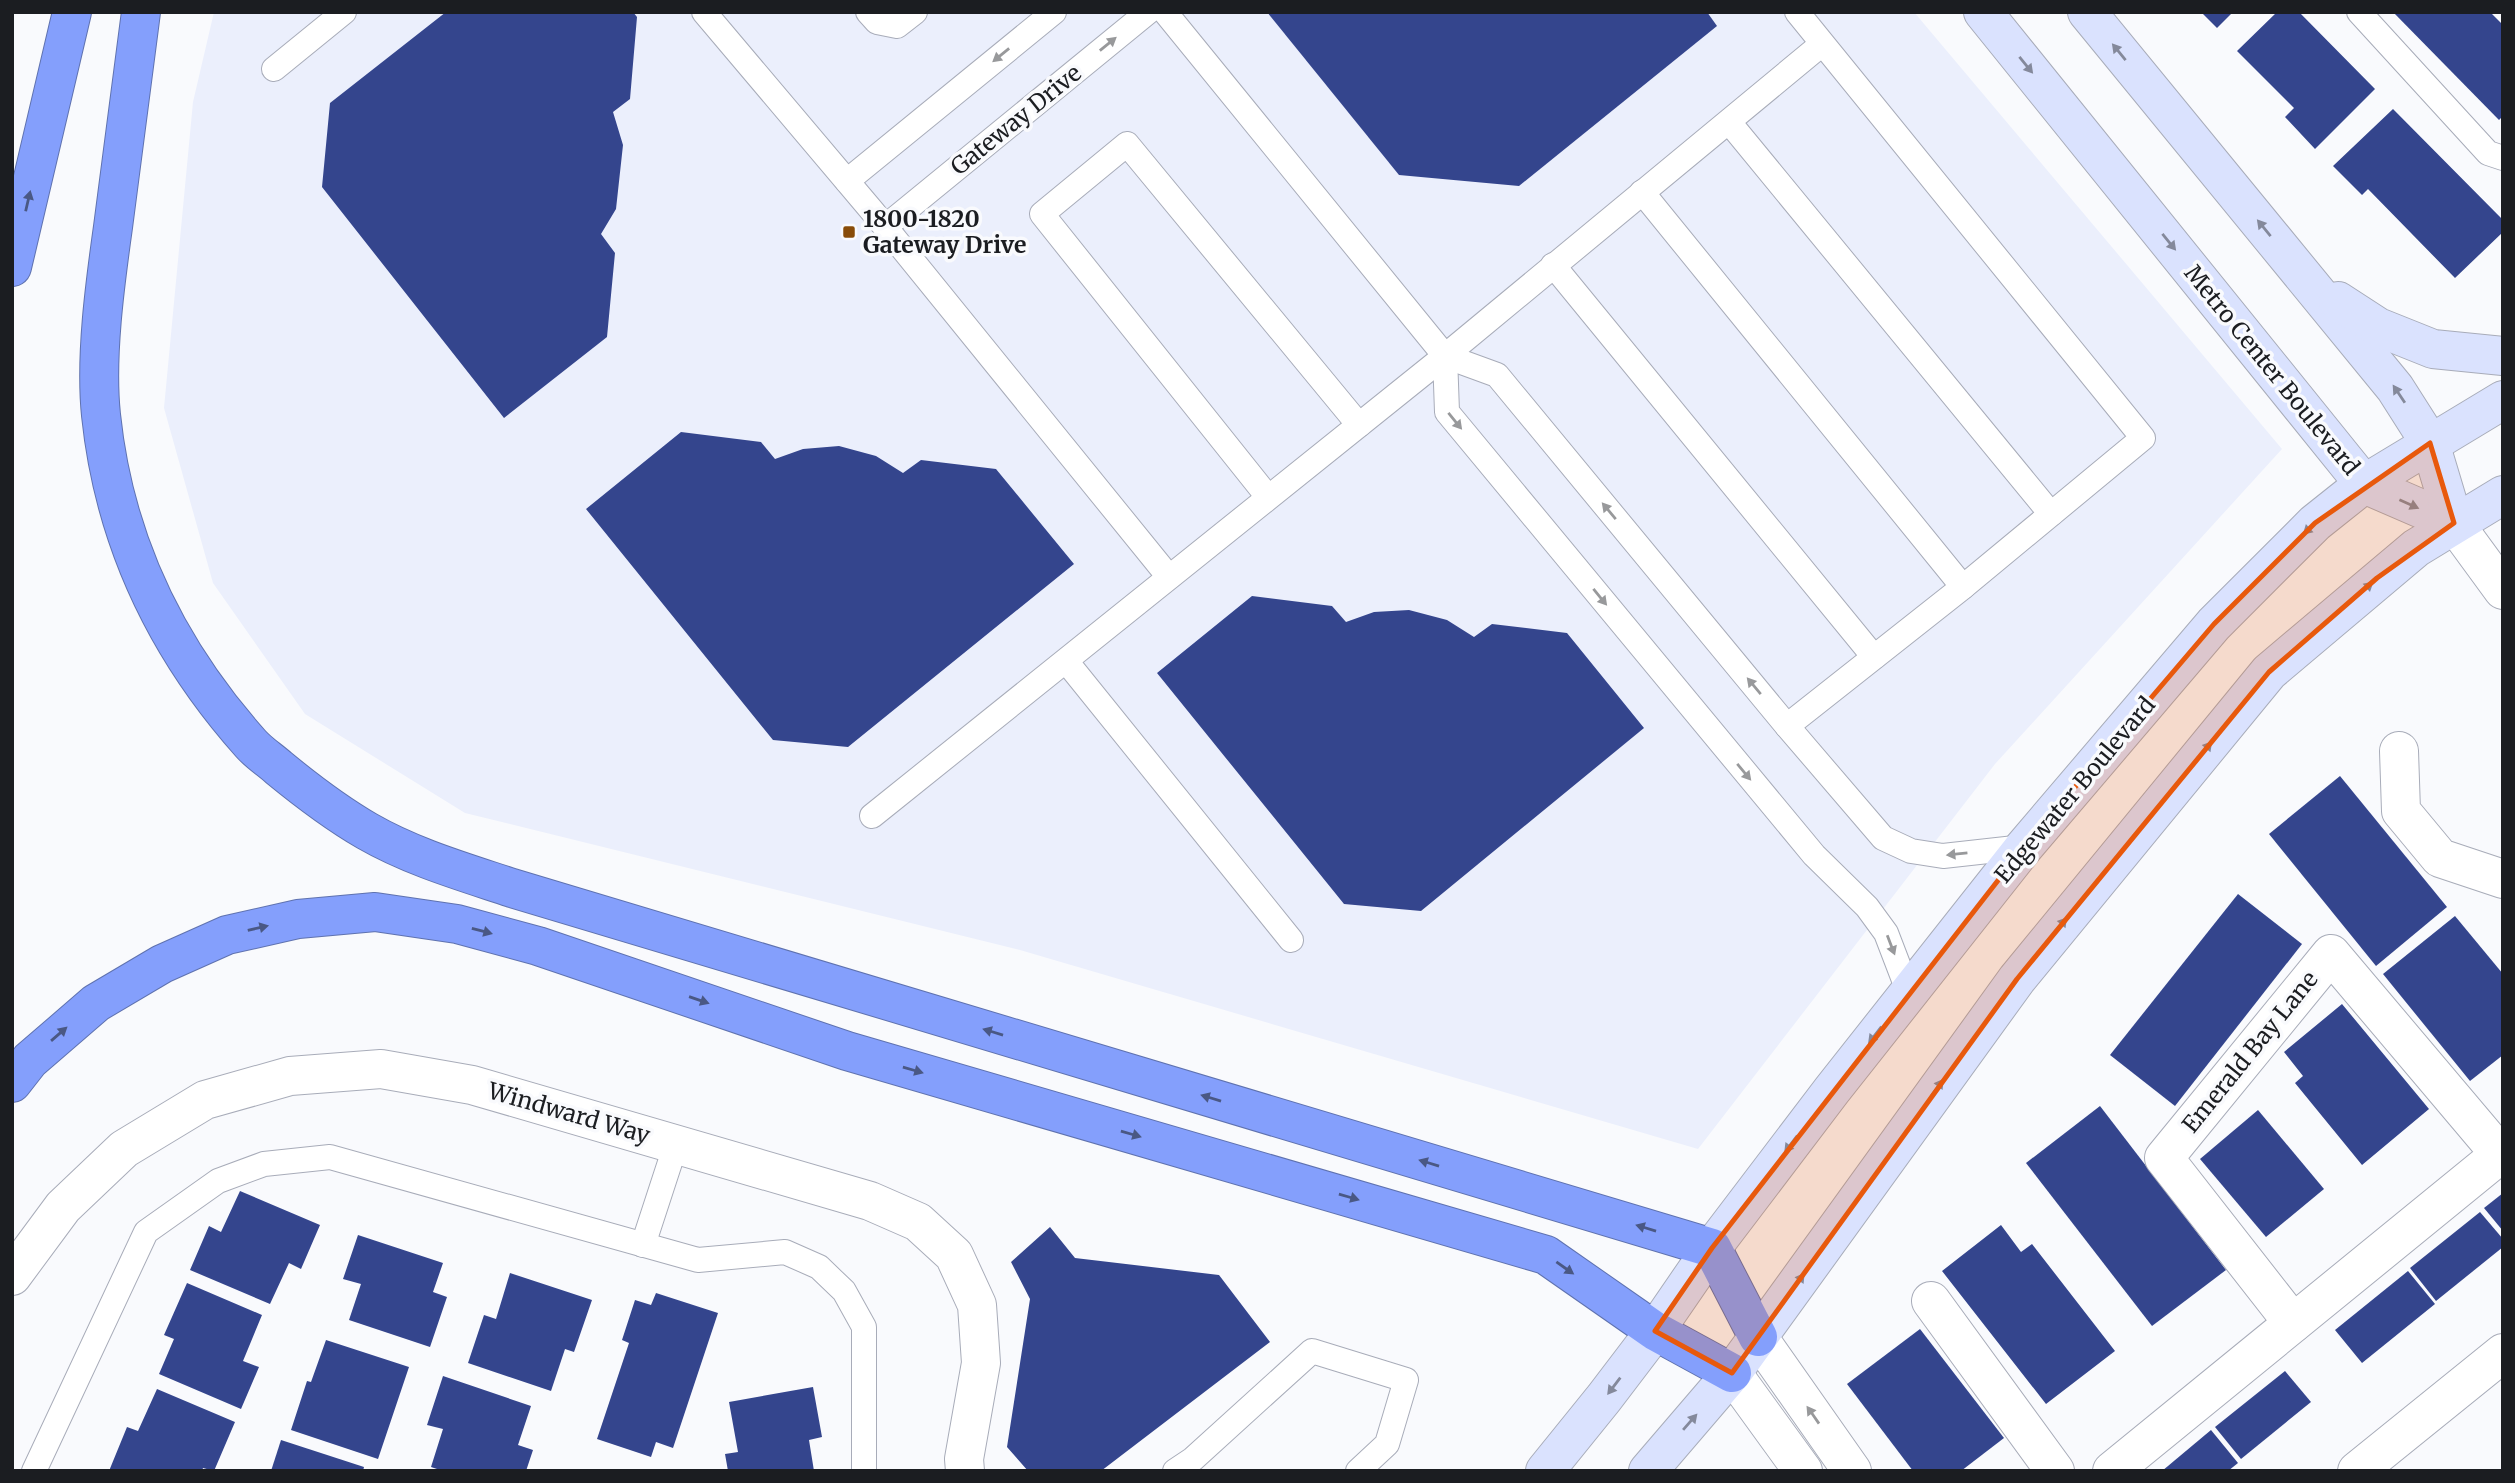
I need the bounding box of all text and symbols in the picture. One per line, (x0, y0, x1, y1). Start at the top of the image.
one-way arrow (1099, 37, 1117, 52)
one-way arrow (2112, 43, 2127, 61)
one-way arrow (993, 48, 1011, 63)
one-way arrow (2018, 56, 2033, 74)
street label: Gateway Drive (945, 58, 1087, 181)
one-way arrow (23, 189, 34, 211)
place label: 1800-1820 Gateway Drive (863, 204, 1026, 259)
one-way arrow (2257, 219, 2272, 236)
marker: 1800-1820 Gateway Drive (841, 224, 857, 240)
one-way arrow (2161, 234, 2176, 251)
street label: Metro Center Boulevard (2179, 259, 2366, 481)
one-way arrow (2392, 385, 2406, 403)
one-way arrow (1447, 413, 1462, 430)
one-way arrow (2399, 498, 2419, 510)
one-way arrow (1602, 502, 1617, 519)
one-way arrow (2302, 519, 2320, 535)
one-way arrow (2356, 582, 2373, 597)
one-way arrow (1592, 587, 1607, 605)
one-way arrow (1747, 678, 1762, 695)
street label: Edgewater Boulevard (1988, 691, 2161, 889)
one-way arrow (2197, 742, 2212, 759)
one-way arrow (1737, 763, 1752, 781)
one-way arrow (1945, 849, 1967, 860)
one-way arrow (2053, 917, 2068, 935)
one-way arrow (247, 922, 269, 933)
one-way arrow (471, 926, 493, 937)
one-way arrow (1885, 935, 1896, 956)
street label: Emerald Bay Lane (2176, 965, 2324, 1138)
one-way arrow (688, 996, 709, 1006)
one-way arrow (50, 1026, 68, 1042)
one-way arrow (1868, 1026, 1883, 1044)
one-way arrow (982, 1027, 1003, 1037)
one-way arrow (902, 1066, 923, 1076)
street label: Windward Way (484, 1075, 654, 1150)
one-way arrow (1930, 1079, 1944, 1097)
one-way arrow (1200, 1092, 1221, 1102)
one-way arrow (1121, 1129, 1142, 1139)
one-way arrow (1783, 1135, 1798, 1153)
one-way arrow (1418, 1157, 1439, 1167)
one-way arrow (1339, 1193, 1360, 1203)
one-way arrow (1636, 1223, 1657, 1233)
one-way arrow (1556, 1261, 1574, 1275)
one-way arrow (1791, 1273, 1805, 1291)
one-way arrow (1606, 1376, 1621, 1394)
one-way arrow (1806, 1406, 1820, 1424)
one-way arrow (1682, 1414, 1697, 1431)

